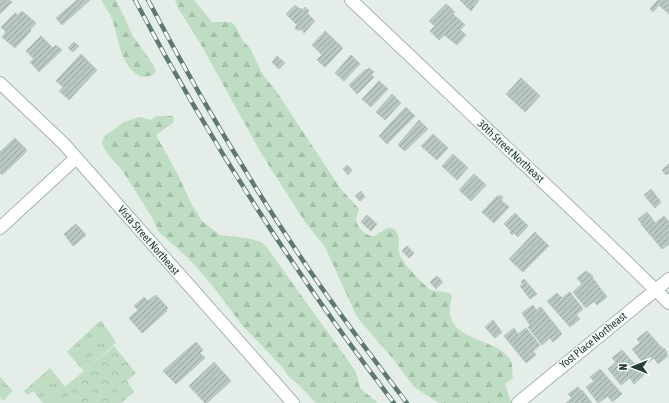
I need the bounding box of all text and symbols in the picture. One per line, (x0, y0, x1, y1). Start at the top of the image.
street label: 30th Street Northeast (475, 117, 547, 185)
street label: Vista Street Northeast (116, 203, 182, 277)
street label: Yost Place Northeast (557, 309, 629, 371)
north arrow (613, 347, 653, 387)

